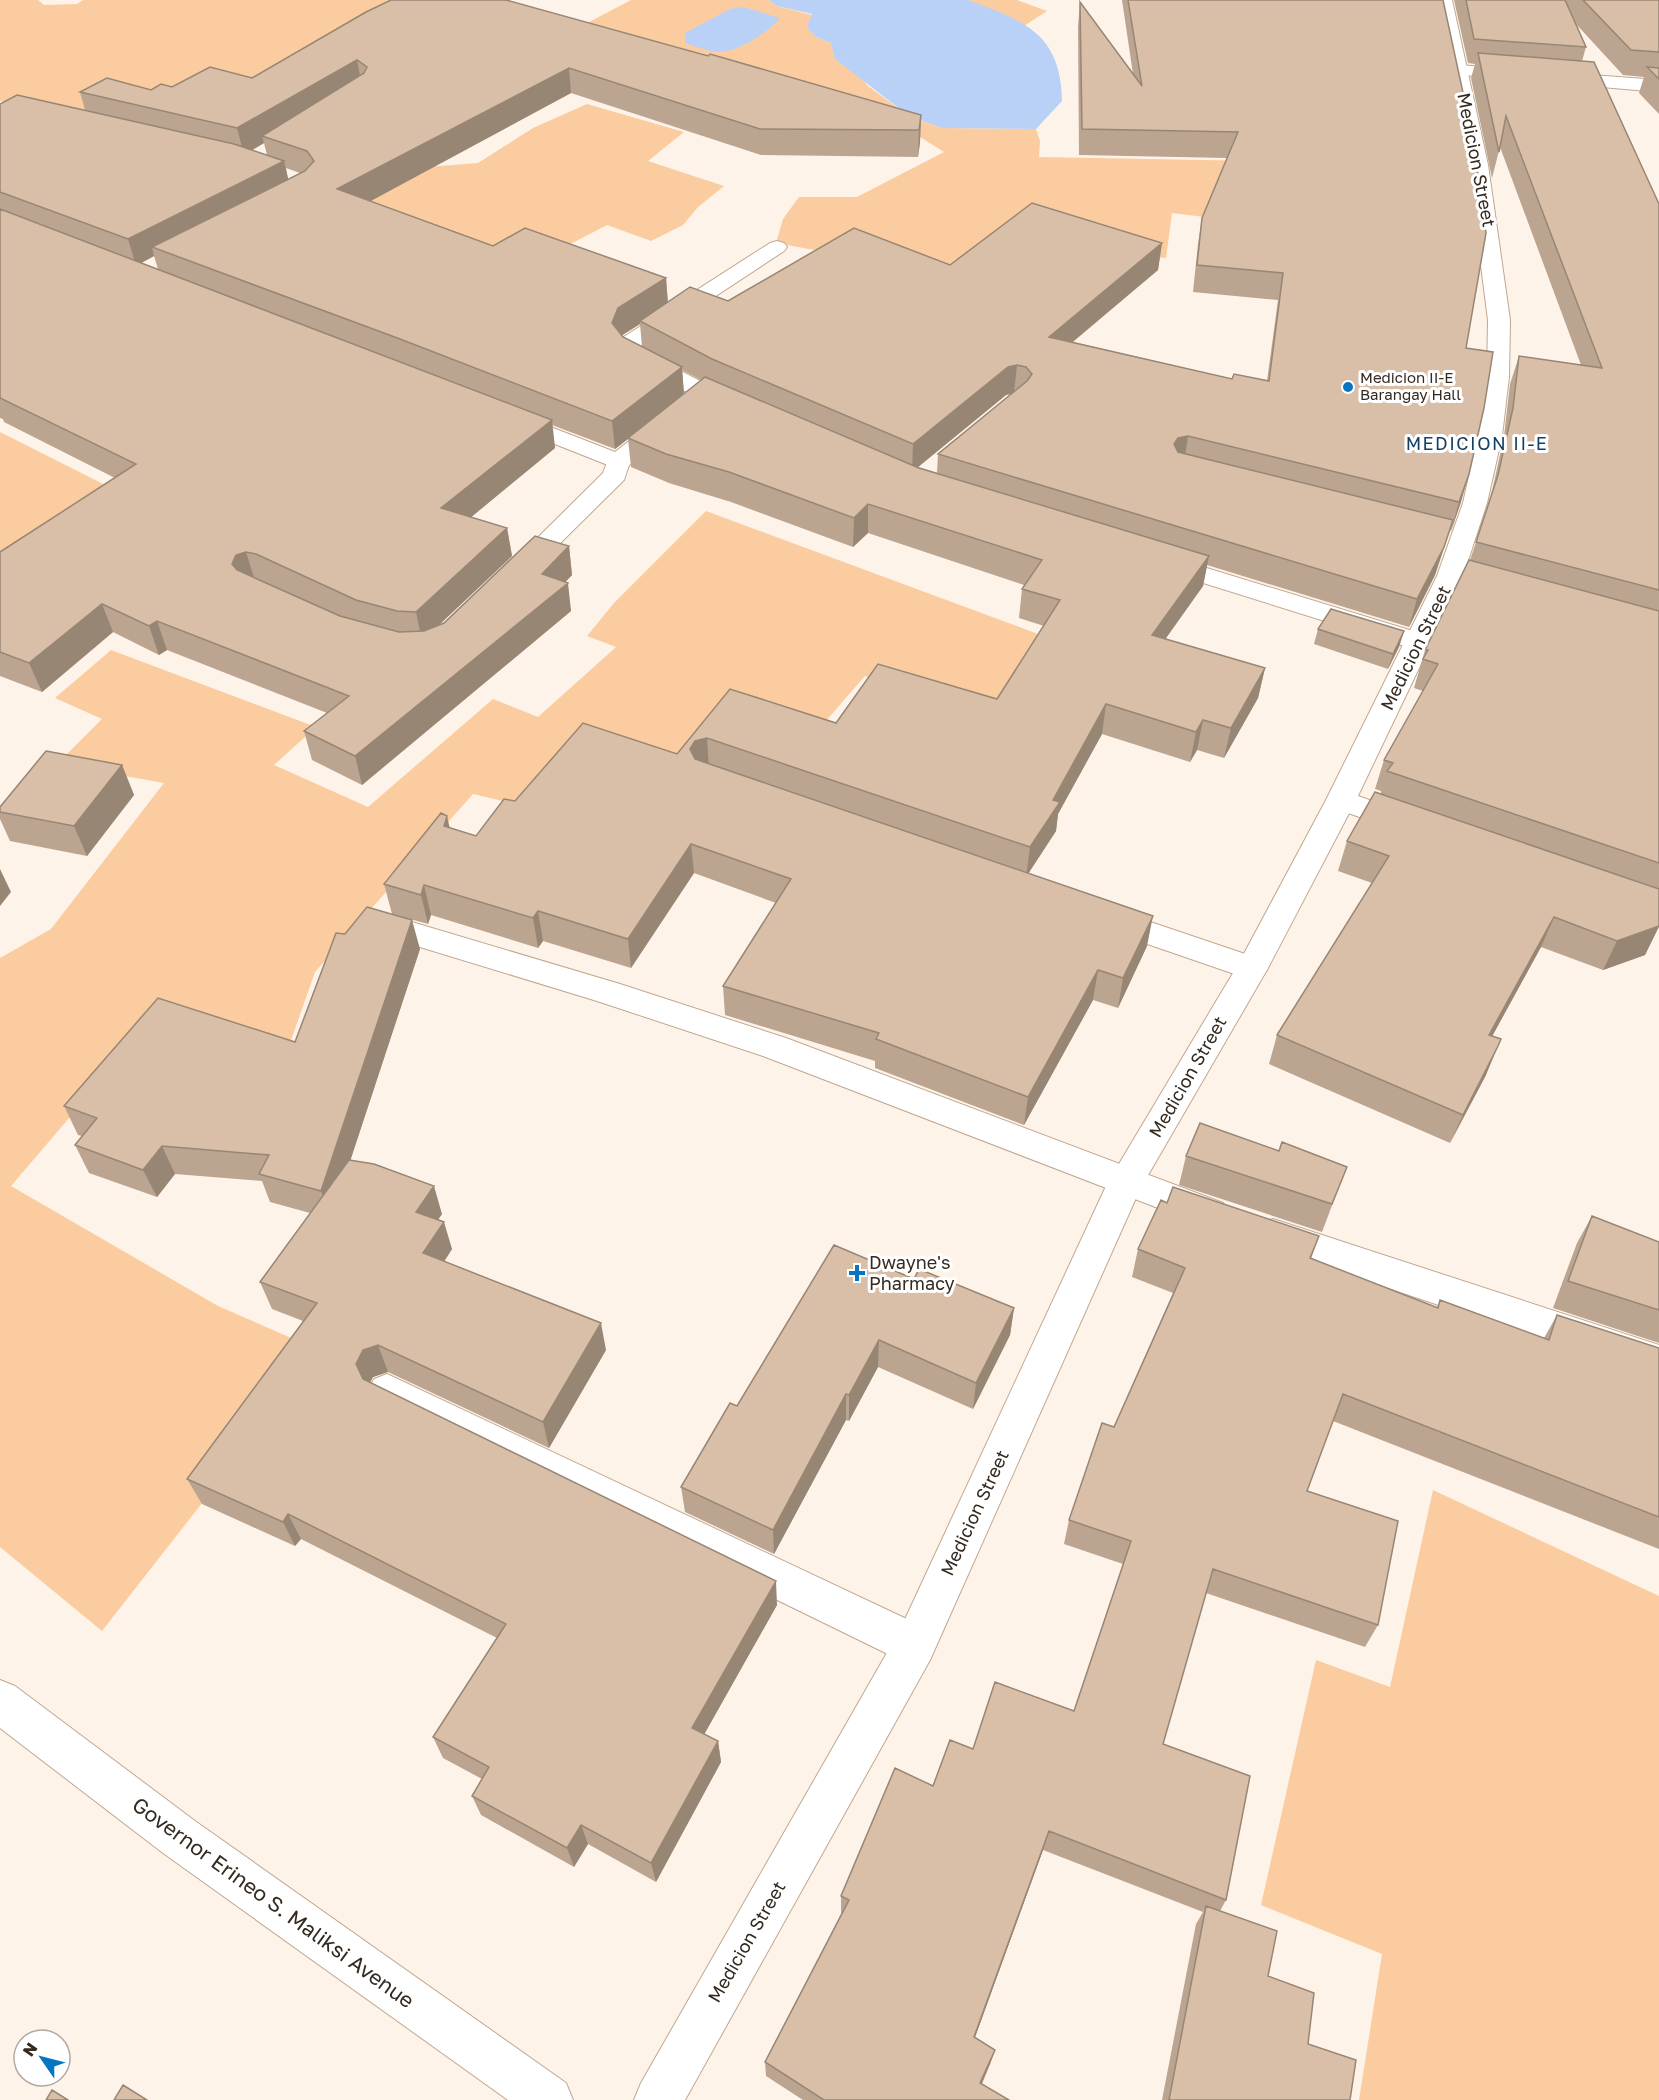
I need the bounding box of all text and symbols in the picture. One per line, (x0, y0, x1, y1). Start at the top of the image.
street label: Medicion Street (1453, 91, 1501, 229)
place label: Medicion II-E Barangay Hall (1360, 368, 1461, 403)
marker: Medicion II-E Barangay Hall (1341, 380, 1355, 394)
district label: MEDICION II-E (1406, 432, 1548, 454)
street label: Medicion Street (1375, 582, 1455, 714)
street label: Medicion Street (1144, 1012, 1231, 1141)
place label: Dwayne's Pharmacy (869, 1251, 955, 1294)
marker: Dwayne's Pharmacy (850, 1266, 864, 1280)
street label: Medicion Street (935, 1446, 1013, 1579)
street label: Governor Erineo S. Maliksi Avenue (127, 1791, 420, 2013)
street label: Medicion Street (703, 1877, 790, 2006)
north arrow (12, 2028, 72, 2088)
text: N (18, 2039, 41, 2060)

